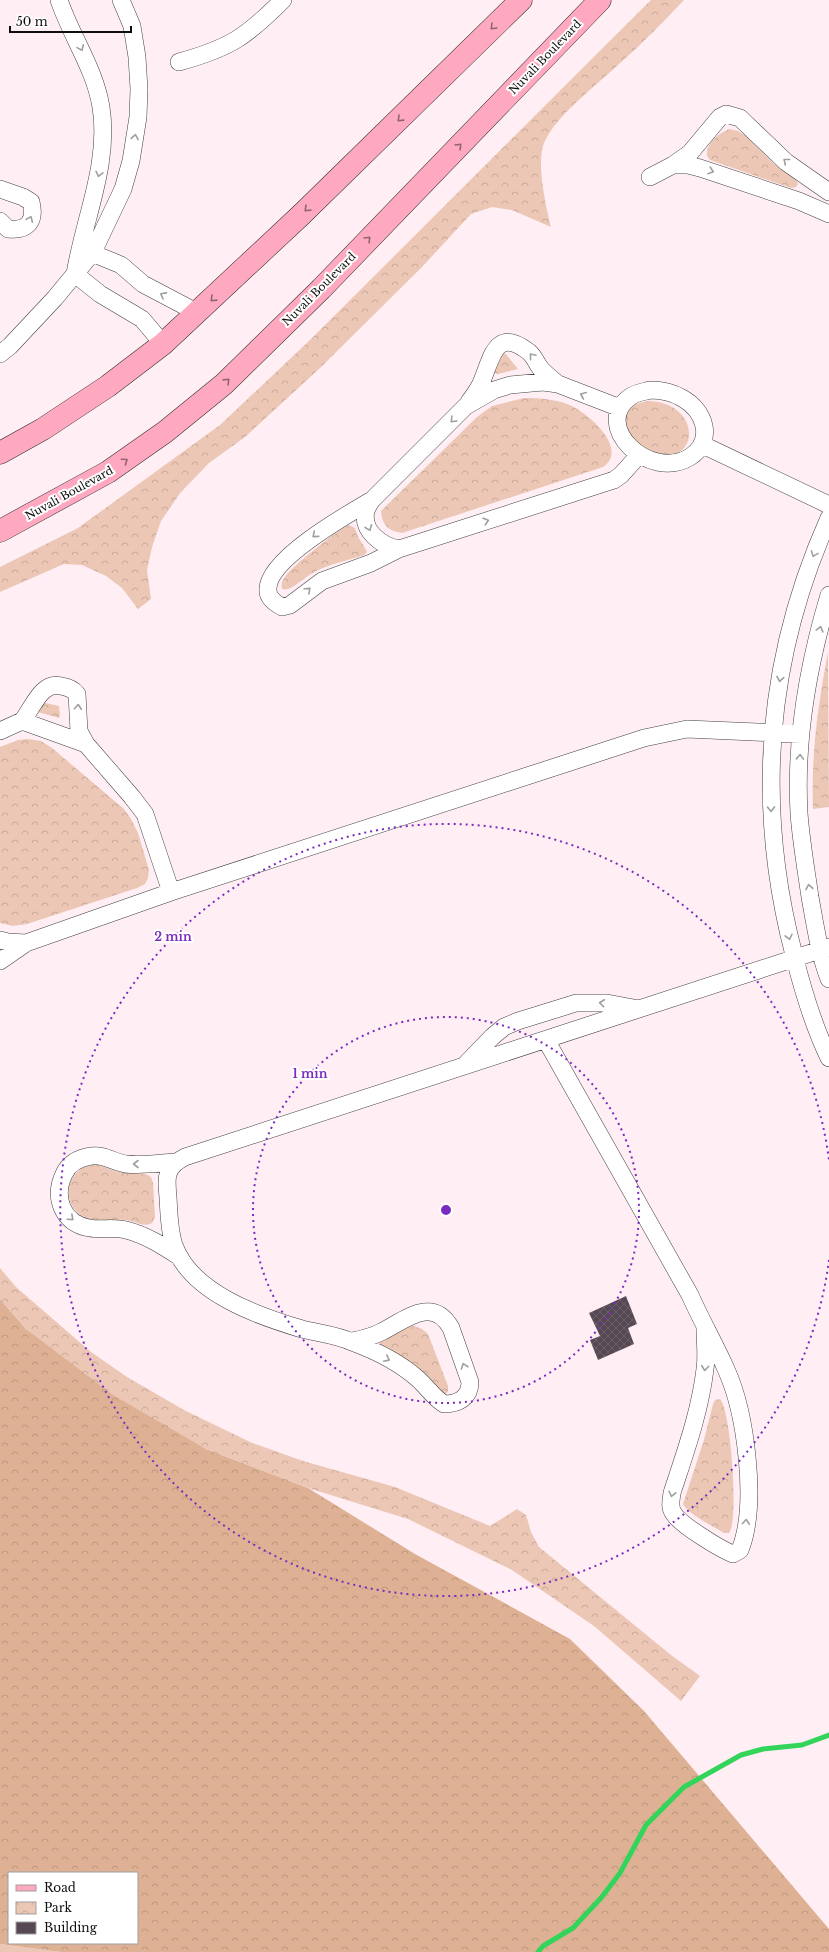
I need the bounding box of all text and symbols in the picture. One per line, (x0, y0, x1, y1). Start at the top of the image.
scale bar (10, 8, 131, 34)
text: 50 m (16, 14, 48, 29)
street label: Nuvali Boulevard (506, 16, 585, 97)
one-way arrow (490, 23, 498, 30)
one-way arrow (76, 45, 84, 52)
one-way arrow (397, 114, 405, 121)
one-way arrow (130, 134, 138, 140)
one-way arrow (454, 143, 462, 151)
one-way arrow (783, 159, 790, 166)
one-way arrow (707, 167, 714, 175)
one-way arrow (95, 171, 103, 178)
one-way arrow (304, 204, 312, 212)
one-way arrow (25, 216, 33, 223)
one-way arrow (363, 236, 371, 244)
street label: Nuvali Boulevard (279, 249, 359, 329)
one-way arrow (160, 292, 167, 300)
one-way arrow (210, 294, 218, 302)
one-way arrow (529, 353, 536, 361)
one-way arrow (222, 378, 230, 386)
one-way arrow (580, 392, 588, 400)
one-way arrow (450, 415, 458, 423)
one-way arrow (120, 459, 127, 466)
street label: Nuvali Boulevard (23, 463, 116, 523)
one-way arrow (482, 517, 489, 526)
one-way arrow (365, 524, 373, 531)
one-way arrow (313, 530, 320, 537)
one-way arrow (811, 551, 819, 558)
one-way arrow (304, 588, 311, 595)
one-way arrow (815, 626, 824, 633)
one-way arrow (776, 676, 784, 682)
one-way arrow (73, 704, 82, 710)
one-way arrow (796, 754, 804, 760)
one-way arrow (767, 806, 775, 812)
one-way arrow (805, 884, 813, 890)
text: 2 min (154, 929, 192, 944)
one-way arrow (785, 934, 793, 940)
one-way arrow (599, 998, 605, 1007)
text: 1 min (293, 1066, 328, 1081)
one-way arrow (133, 1160, 139, 1168)
centre of rings (439, 1203, 453, 1217)
one-way arrow (66, 1214, 74, 1221)
one-way arrow (382, 1354, 390, 1362)
one-way arrow (460, 1363, 469, 1370)
one-way arrow (700, 1365, 709, 1371)
one-way arrow (669, 1490, 677, 1497)
one-way arrow (742, 1519, 751, 1525)
legend (8, 1872, 138, 1944)
text: Road (44, 1880, 76, 1895)
text: Park (44, 1900, 72, 1915)
text: Building (44, 1920, 98, 1935)

